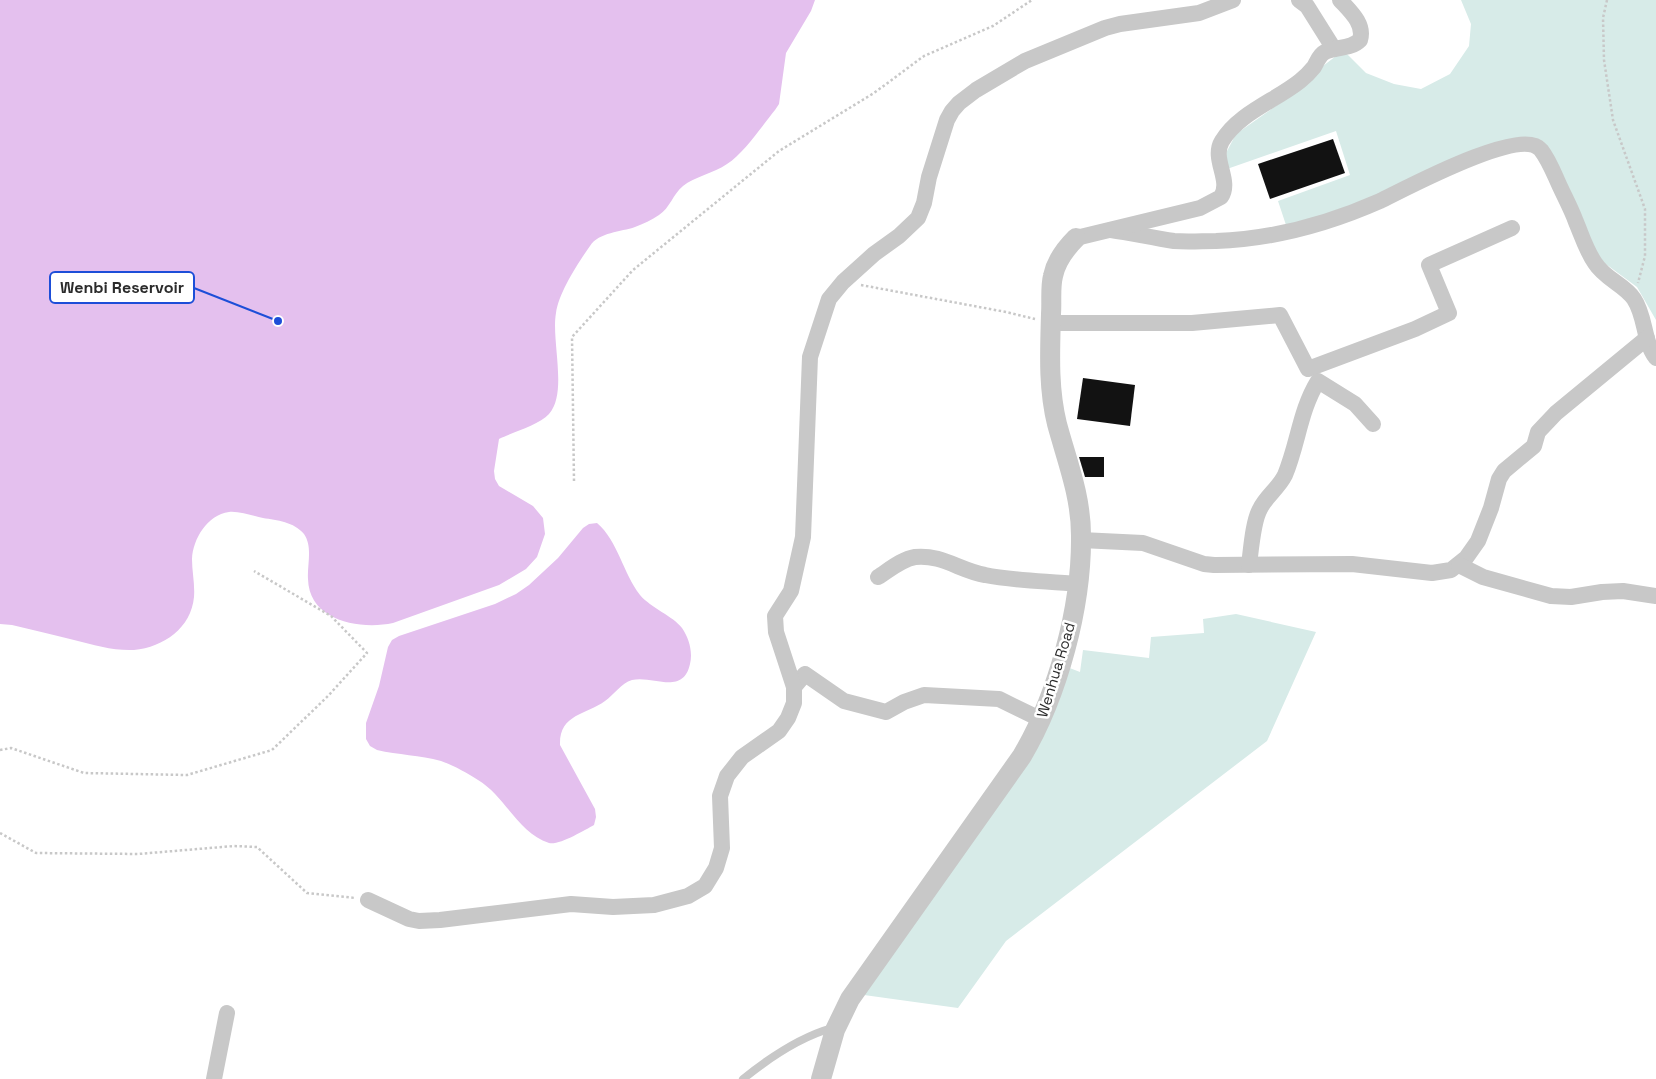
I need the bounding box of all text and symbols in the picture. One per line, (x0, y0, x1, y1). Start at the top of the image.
callout: Wenbi Reservoir (50, 272, 194, 303)
text: Wenbi Reservoir (60, 277, 184, 298)
street label: Wenhua Road (1032, 620, 1079, 720)

